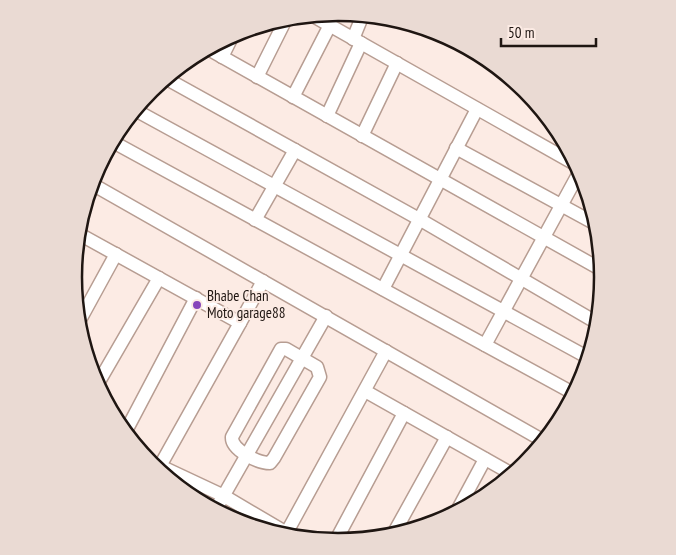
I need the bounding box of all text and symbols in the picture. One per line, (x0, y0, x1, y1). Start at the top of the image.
scale bar (501, 15, 596, 47)
text: 50 m (508, 23, 534, 42)
place label: Bhabe Chan Moto garage88 (207, 286, 285, 322)
marker: Bhabe Chan Moto garage88 (191, 299, 203, 311)

